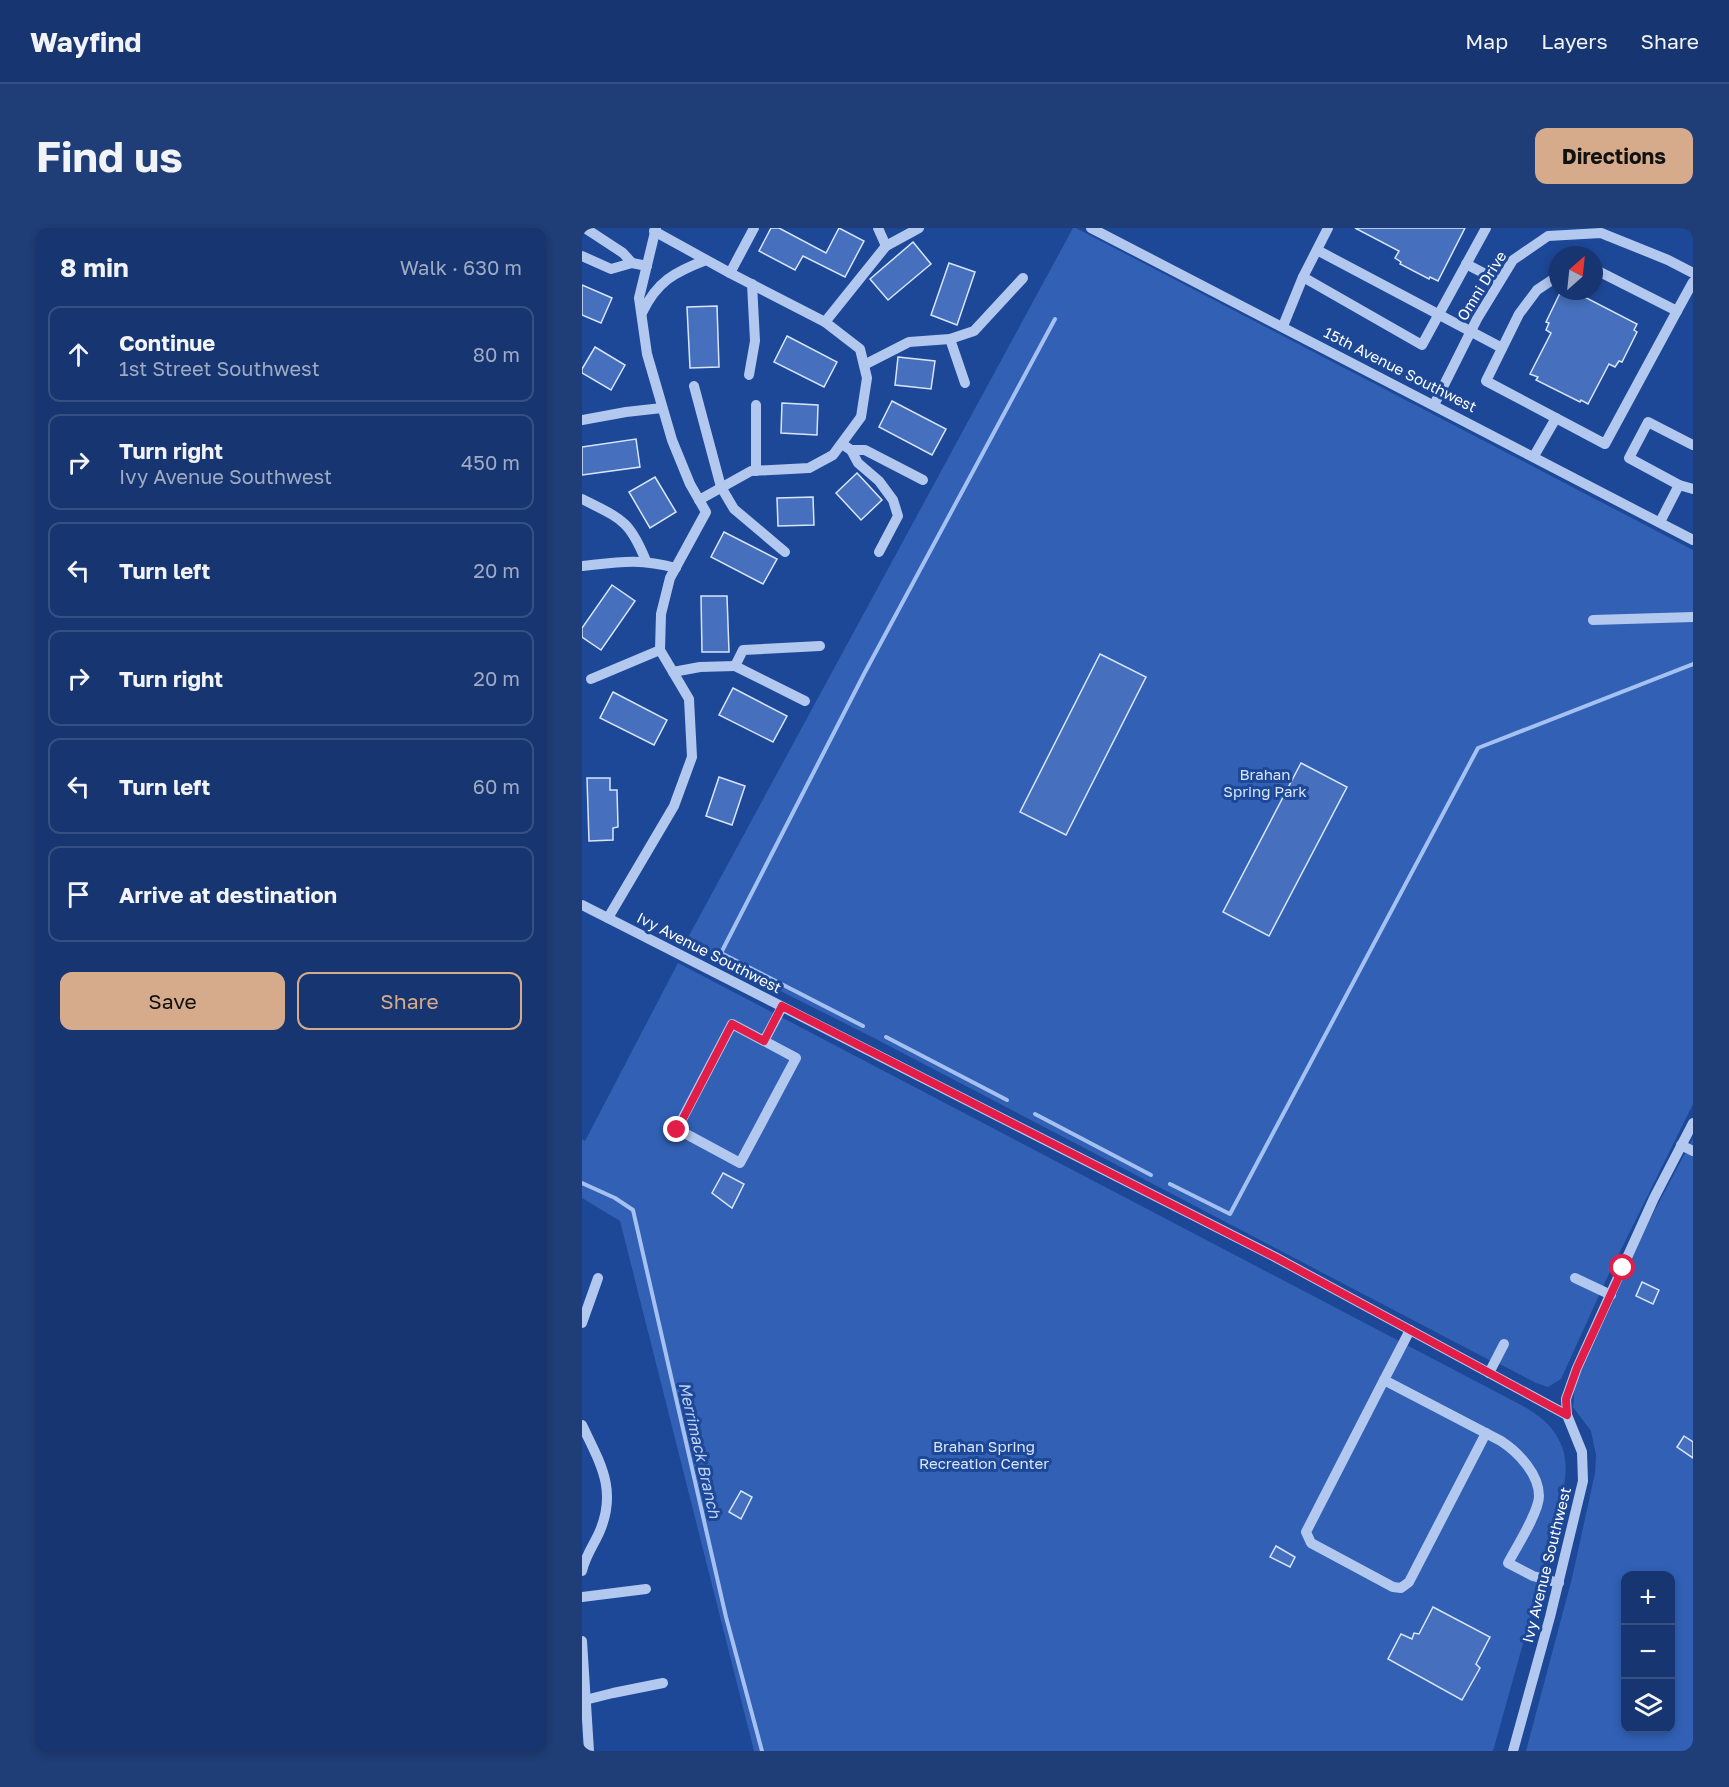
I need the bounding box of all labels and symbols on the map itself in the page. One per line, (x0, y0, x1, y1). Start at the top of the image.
north arrow (1549, 246, 1603, 300)
street label: Omni Drive (1453, 247, 1510, 324)
street label: 15th Avenue Southwest (1321, 323, 1480, 416)
park label: Brahan Spring Park (1223, 765, 1307, 800)
street label: Ivy Avenue Southwest (634, 908, 785, 996)
route end (663, 1116, 689, 1142)
route start (1609, 1254, 1635, 1280)
water label: Merrimack Branch (675, 1380, 726, 1521)
park label: Brahan Spring Recreation Center (919, 1437, 1049, 1472)
street label: Ivy Avenue Southwest (1518, 1485, 1574, 1644)

